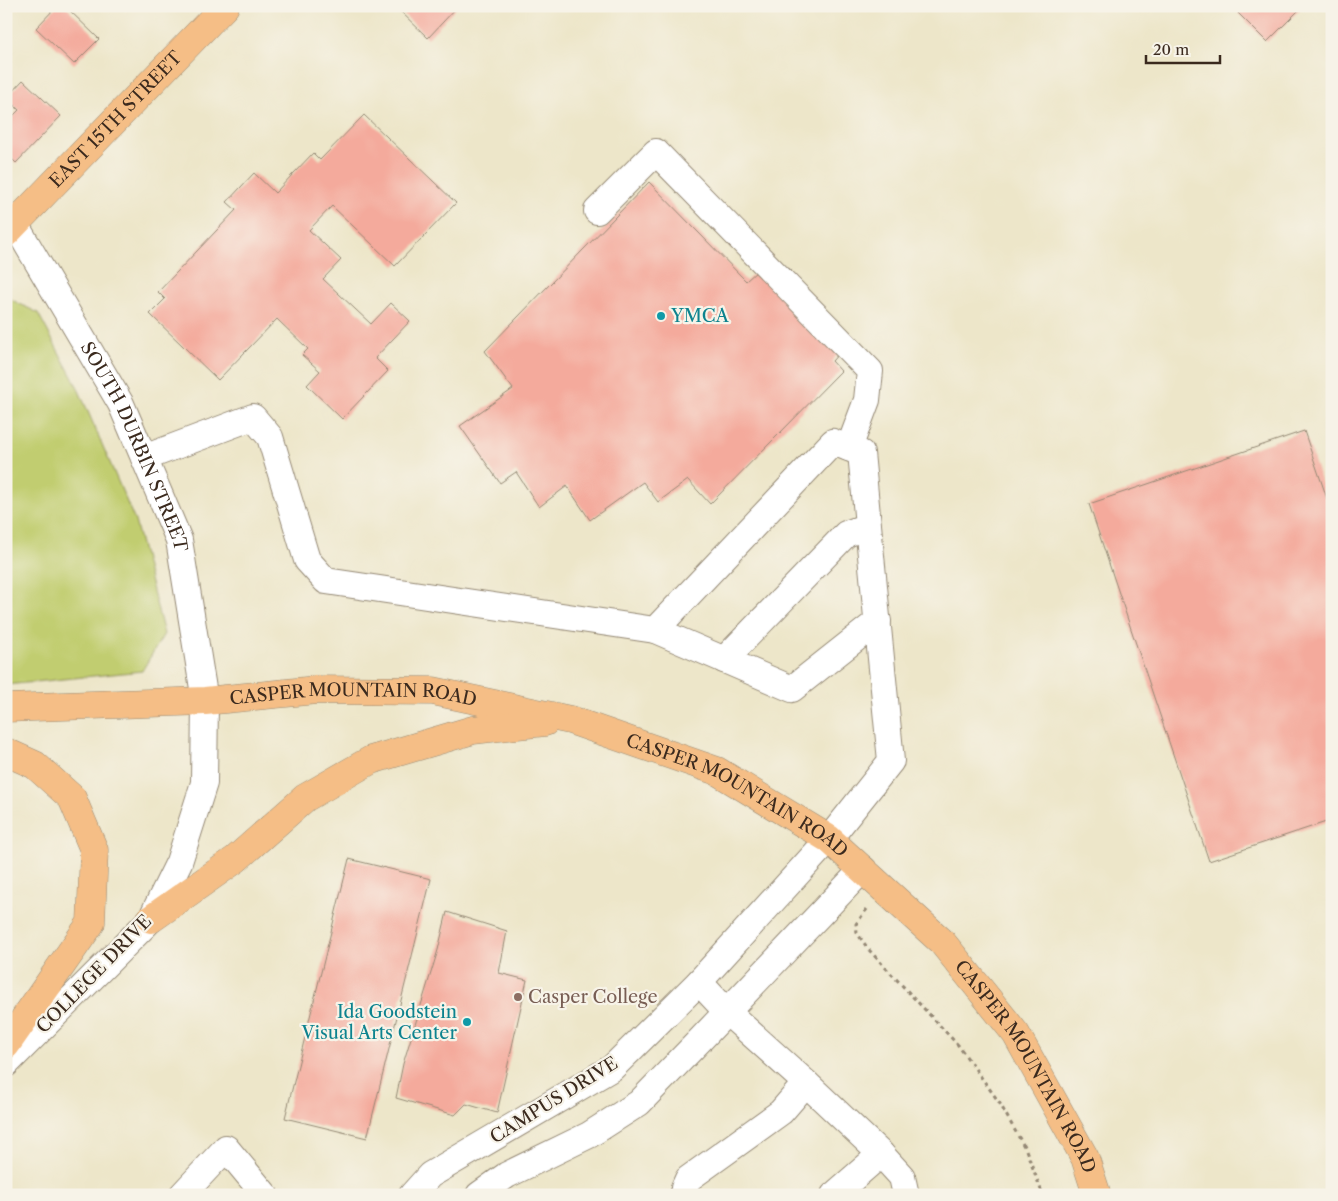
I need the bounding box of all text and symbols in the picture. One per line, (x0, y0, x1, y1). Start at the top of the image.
scale bar (1146, 32, 1219, 64)
text: 20 m (1153, 40, 1189, 59)
street label: EAST 15TH STREET (45, 46, 187, 192)
place label: YMCA (670, 305, 730, 327)
marker: YMCA (655, 310, 667, 322)
street label: SOUTH DURBIN STREET (76, 338, 192, 553)
street label: CASPER MOUNTAIN ROAD (229, 679, 479, 711)
street label: CASPER MOUNTAIN ROAD (623, 729, 853, 862)
street label: COLLEGE DRIVE (32, 910, 156, 1038)
street label: CASPER MOUNTAIN ROAD (950, 956, 1100, 1176)
place label: Casper College (528, 986, 658, 1008)
marker: Casper College (512, 991, 524, 1003)
place label: Ida Goodstein Visual Arts Center (301, 1001, 457, 1044)
marker: Ida Goodstein Visual Arts Center (461, 1016, 473, 1028)
street label: CAMPUS DRIVE (486, 1052, 622, 1148)

